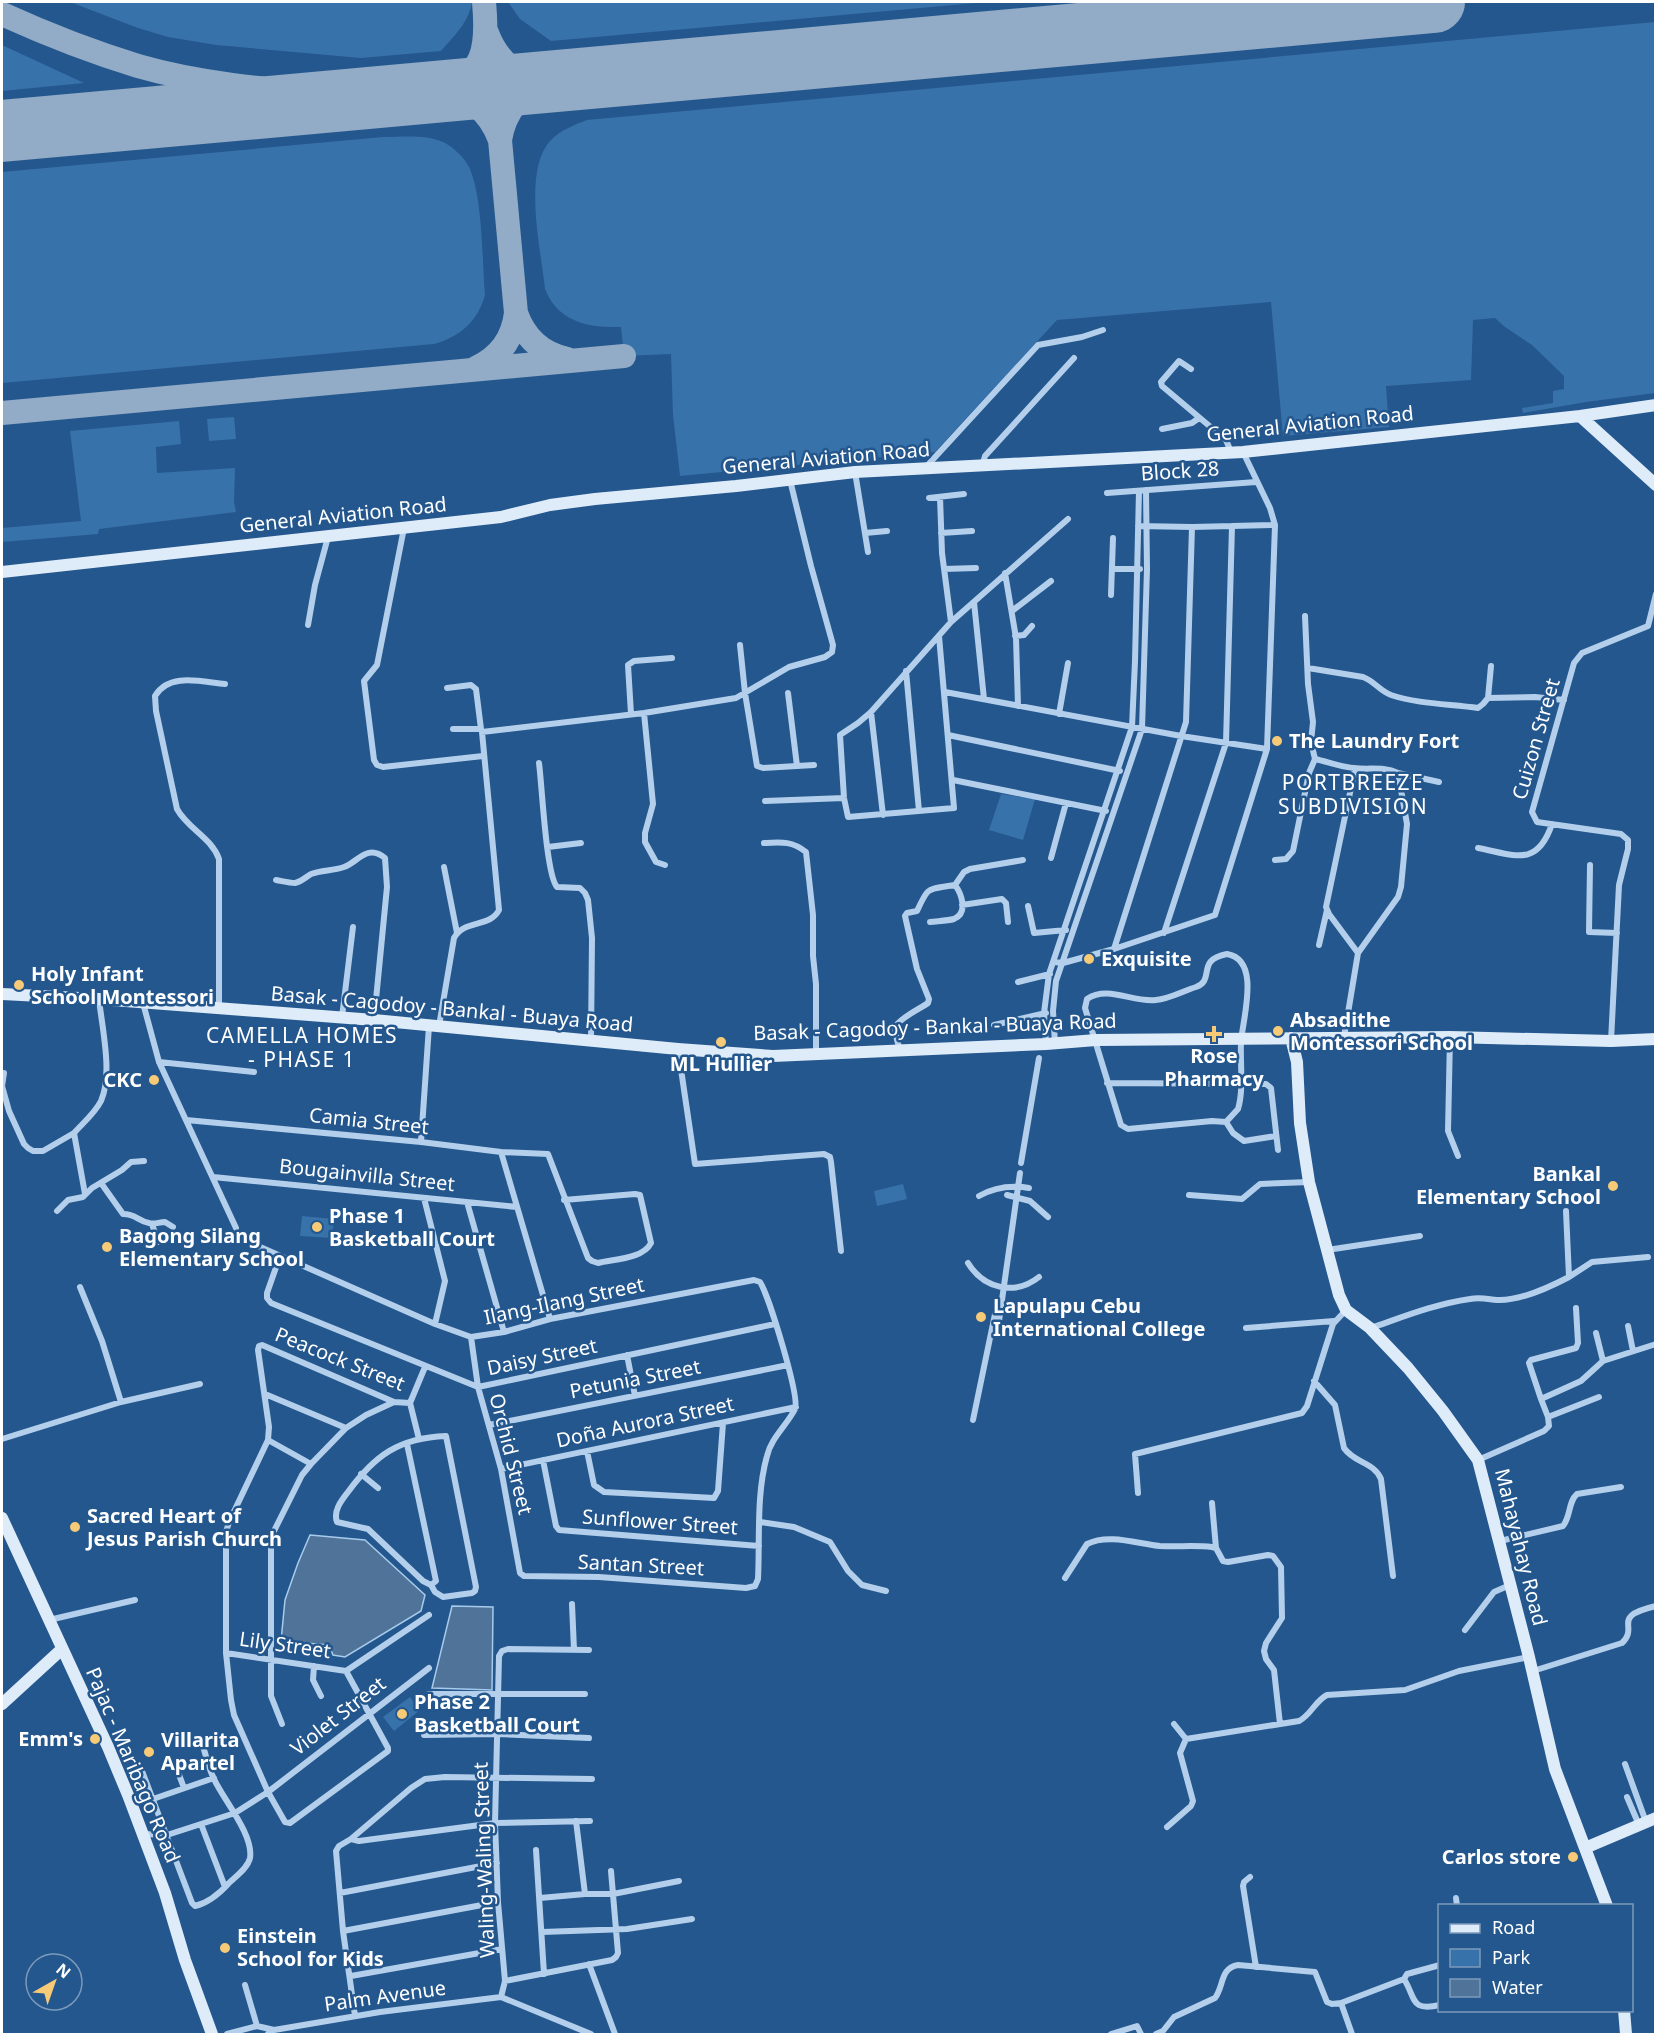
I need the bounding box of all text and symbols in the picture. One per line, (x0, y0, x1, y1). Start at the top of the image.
street label: General Aviation Road (1205, 399, 1415, 448)
street label: General Aviation Road (721, 435, 931, 480)
street label: Block 28 (1140, 454, 1220, 487)
street label: General Aviation Road (238, 490, 448, 539)
street label: Cuizon Street (1505, 675, 1566, 803)
place label: The Laundry Fort (1289, 727, 1459, 754)
marker: The Laundry Fort (1270, 734, 1284, 748)
district label: PORTBREEZE SUBDIVISION (1278, 768, 1428, 820)
place label: Exquisite (1101, 945, 1192, 972)
marker: Exquisite (1082, 952, 1096, 966)
place label: Holy Infant School Montessori (31, 960, 214, 1010)
marker: Holy Infant School Montessori (12, 978, 26, 992)
street label: Basak - Cagodoy - Bankal - Buaya Road (270, 979, 634, 1038)
place label: Absadithe Montessori School (1290, 1006, 1473, 1056)
street label: Basak - Cagodoy - Bankal - Buaya Road (753, 1007, 1117, 1046)
district label: CAMELLA HOMES - PHASE 1 (206, 1021, 398, 1073)
marker: Absadithe Montessori School (1271, 1024, 1285, 1038)
marker: Rose Pharmacy (1207, 1027, 1221, 1041)
marker: ML Hullier (714, 1035, 728, 1049)
place label: Rose Pharmacy (1164, 1042, 1264, 1092)
place label: ML Hullier (670, 1050, 772, 1077)
place label: CKC (103, 1066, 142, 1093)
marker: CKC (147, 1073, 161, 1087)
street label: Camia Street (308, 1101, 430, 1140)
street label: Bougainvilla Street (278, 1152, 456, 1197)
place label: Bankal Elementary School (1416, 1160, 1601, 1210)
marker: Bankal Elementary School (1606, 1179, 1620, 1193)
place label: Phase 1 Basketball Court (329, 1202, 495, 1252)
marker: Phase 1 Basketball Court (310, 1220, 324, 1234)
place label: Bagong Silang Elementary School (119, 1222, 304, 1272)
marker: Bagong Silang Elementary School (100, 1240, 114, 1254)
street label: Ilang-Ilang Street (481, 1270, 646, 1331)
place label: Lapulapu Cebu International College (993, 1292, 1205, 1342)
marker: Lapulapu Cebu International College (974, 1310, 988, 1324)
street label: Peacock Street (271, 1320, 409, 1397)
street label: Daisy Street (484, 1332, 599, 1381)
street label: Petunia Street (567, 1353, 703, 1404)
street label: Orchid Street (483, 1390, 540, 1517)
street label: Doña Aurora Street (554, 1390, 736, 1454)
street label: Mahayahay Road (1489, 1465, 1554, 1628)
place label: Sacred Heart of Jesus Parish Church (85, 1502, 282, 1552)
street label: Sunflower Street (581, 1503, 739, 1540)
marker: Sacred Heart of Jesus Parish Church (68, 1520, 82, 1534)
street label: Santan Street (577, 1548, 705, 1581)
street label: Lily Street (238, 1625, 333, 1664)
street label: Pajac - Maribago Road (80, 1663, 187, 1867)
street label: Violet Street (284, 1670, 391, 1761)
place label: Phase 2 Basketball Court (414, 1688, 580, 1738)
marker: Phase 2 Basketball Court (395, 1707, 409, 1721)
place label: Emm's (18, 1725, 83, 1752)
place label: Villarita Apartel (161, 1726, 239, 1776)
marker: Emm's (88, 1732, 102, 1746)
marker: Villarita Apartel (142, 1745, 156, 1759)
street label: Waling-Waling Street (467, 1761, 500, 1959)
place label: Carlos store (1442, 1843, 1561, 1870)
marker: Carlos store (1566, 1850, 1580, 1864)
legend (1438, 1904, 1633, 2012)
text: Road (1492, 1915, 1535, 1939)
place label: Einstein School for Kids (237, 1922, 384, 1972)
marker: Einstein School for Kids (218, 1941, 232, 1955)
text: Park (1492, 1945, 1530, 1969)
north arrow (24, 1952, 84, 2012)
text: N (52, 1958, 76, 1983)
street label: Palm Avenue (322, 1974, 448, 2017)
text: Water (1492, 1975, 1543, 1999)

